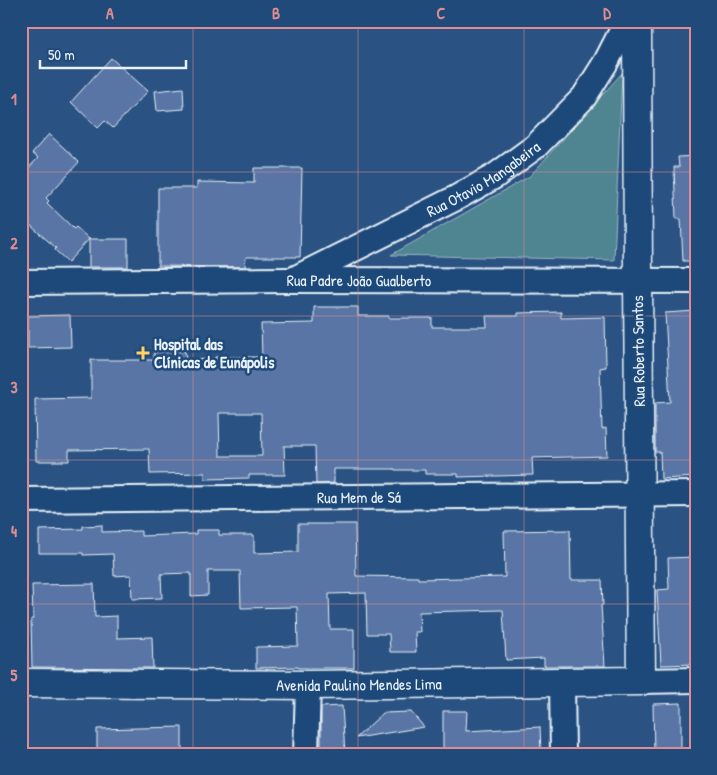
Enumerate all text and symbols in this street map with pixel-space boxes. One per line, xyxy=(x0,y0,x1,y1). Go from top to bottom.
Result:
text: A xyxy=(106,2,114,24)
text: B xyxy=(272,2,280,24)
text: C xyxy=(437,2,446,24)
text: D xyxy=(603,2,611,24)
scale bar xyxy=(40,38,186,70)
text: 50 m xyxy=(48,44,75,65)
text: 1 xyxy=(11,88,17,110)
street label: Rua Otavio Mangabeira xyxy=(423,136,545,222)
text: 2 xyxy=(10,232,18,254)
street label: Rua Padre João Gualberto xyxy=(287,269,432,291)
street label: Rua Roberto Santos xyxy=(626,295,650,407)
place label: Hospital das Clínicas de Eunápolis xyxy=(154,333,275,374)
marker: Hospital das Clínicas de Eunápolis xyxy=(136,346,150,360)
text: 3 xyxy=(10,376,18,398)
street label: Rua Mem de Sá xyxy=(317,486,401,508)
text: 4 xyxy=(11,520,17,542)
text: 5 xyxy=(11,664,18,686)
street label: Avenida Paulino Mendes Lima xyxy=(276,672,442,696)

